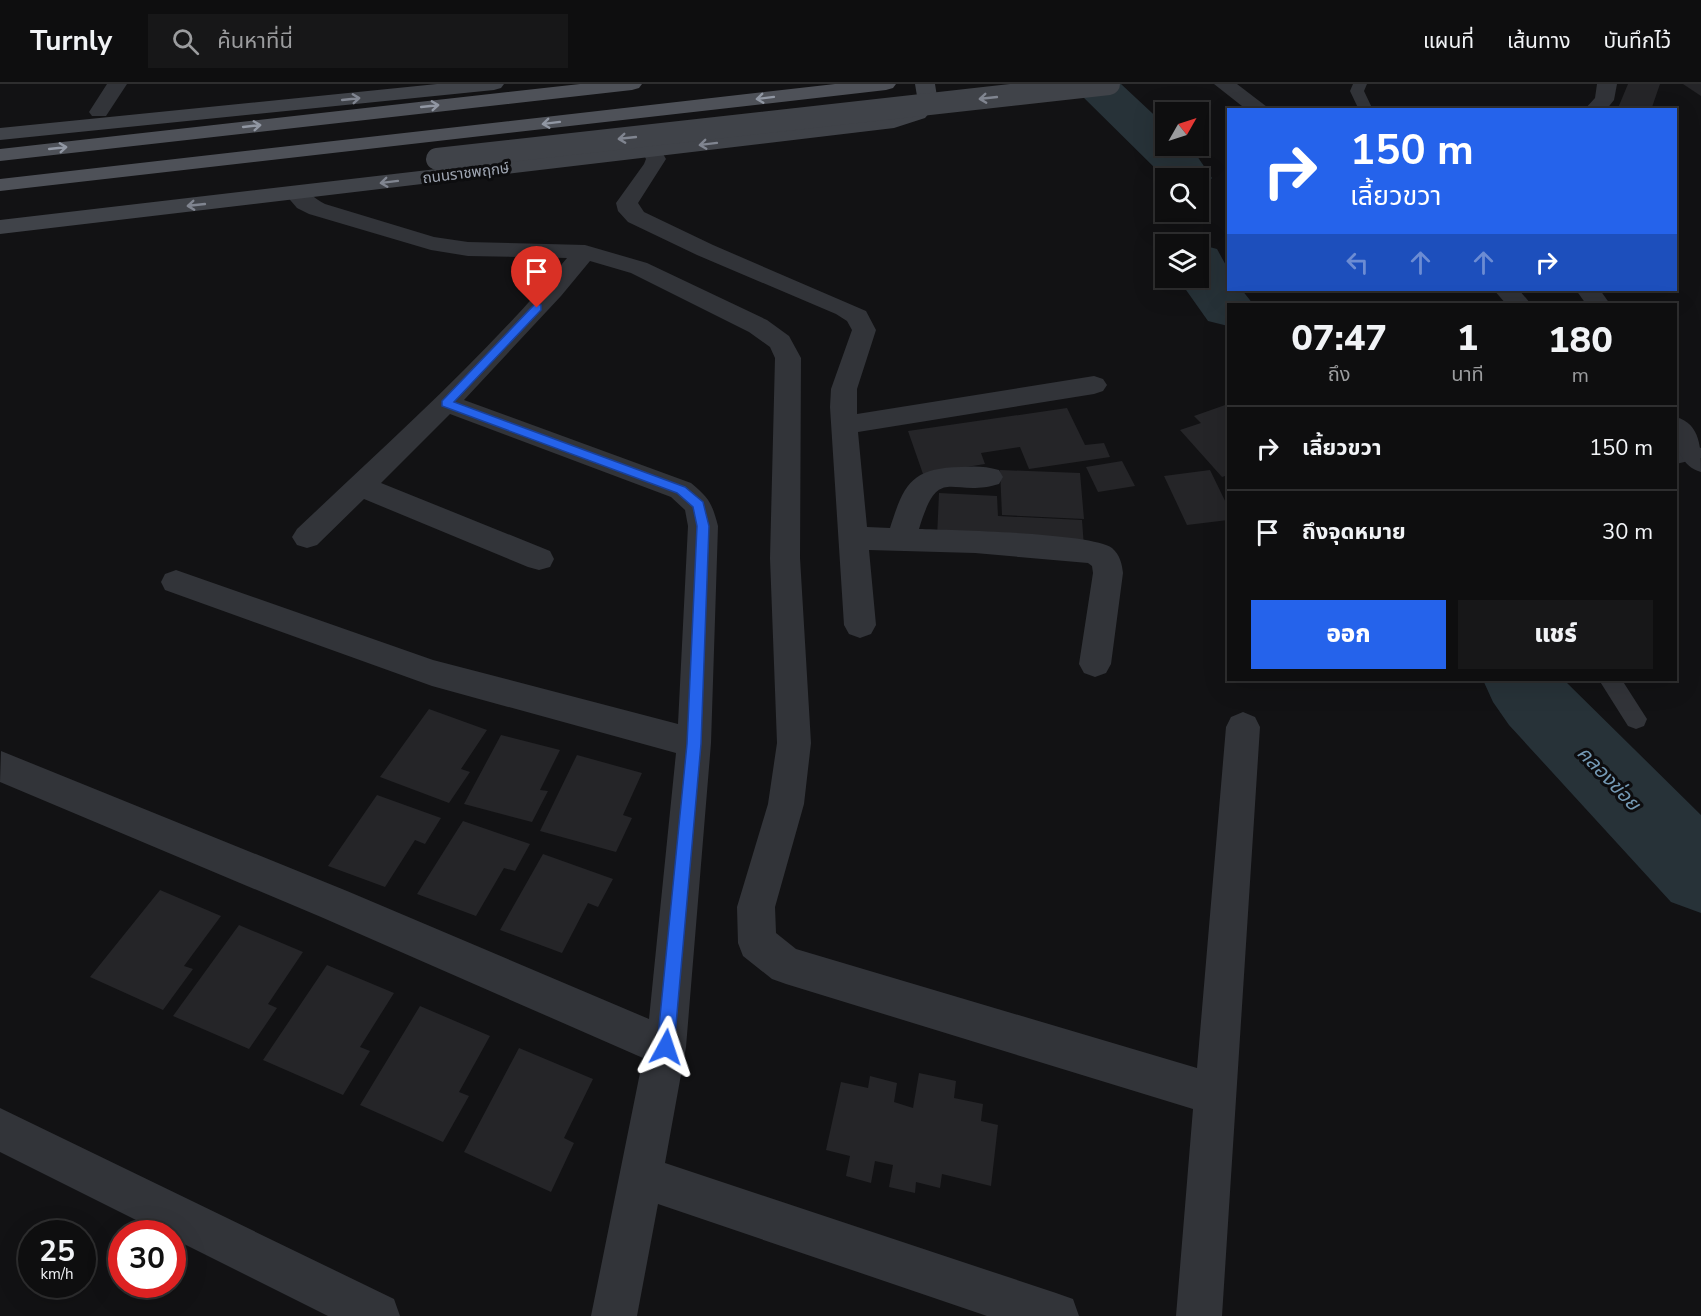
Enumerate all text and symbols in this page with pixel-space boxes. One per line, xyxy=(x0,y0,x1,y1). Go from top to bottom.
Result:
search box xyxy=(148,14,568,68)
text: Turnly xyxy=(30,22,112,60)
icon: search xyxy=(169,25,202,58)
text: ค้นหาที่นี่ xyxy=(217,26,293,56)
text: แผนที่ xyxy=(1423,27,1474,55)
text: เส้นทาง xyxy=(1507,27,1571,55)
text: บันทึกไว้ xyxy=(1604,27,1671,55)
one-way arrow xyxy=(340,93,360,104)
one-way arrow xyxy=(756,93,776,104)
one-way arrow xyxy=(979,93,998,104)
one-way arrow xyxy=(420,101,439,112)
north arrow xyxy=(1155,102,1209,156)
map controls xyxy=(1155,102,1209,288)
one-way arrow xyxy=(541,117,561,128)
one-way arrow xyxy=(241,121,261,132)
text: 150 m xyxy=(1350,122,1474,179)
icon: right xyxy=(1251,132,1329,210)
one-way arrow xyxy=(618,133,638,144)
one-way arrow xyxy=(699,139,719,150)
one-way arrow xyxy=(48,143,68,154)
street label: ถนนราชพฤกษ์ xyxy=(422,158,511,188)
button: search xyxy=(1155,168,1209,222)
one-way arrow xyxy=(380,177,400,188)
text: เลี้ยวขวา xyxy=(1350,178,1441,215)
one-way arrow xyxy=(186,200,206,211)
button: layers xyxy=(1155,234,1209,288)
pin xyxy=(511,246,562,308)
icon: left xyxy=(1341,246,1374,279)
icon: ahead xyxy=(1404,246,1437,279)
icon: ahead xyxy=(1467,246,1500,279)
icon: right xyxy=(1530,246,1563,279)
icon: arrive xyxy=(520,255,553,288)
text: 07:47 xyxy=(1291,314,1387,363)
text: 1 xyxy=(1457,314,1478,363)
text: 180 xyxy=(1548,316,1613,365)
text: ถึง xyxy=(1328,361,1350,388)
text: นาที xyxy=(1451,361,1484,388)
text: m xyxy=(1572,362,1589,389)
icon: right xyxy=(1251,432,1284,465)
text: เลี้ยวขวา xyxy=(1302,433,1382,463)
text: 150 m xyxy=(1589,433,1653,463)
icon: arrive xyxy=(1251,516,1284,549)
text: ถึงจุดหมาย xyxy=(1302,517,1406,547)
text: 30 m xyxy=(1602,517,1653,547)
button: ออก xyxy=(1251,600,1446,669)
button: แชร์ xyxy=(1458,600,1653,669)
water label: คลองข่อย xyxy=(1571,740,1648,818)
position arrow xyxy=(634,1015,698,1079)
speed limit sign: 30 xyxy=(108,1220,186,1298)
text: 25 xyxy=(39,1231,75,1272)
text: km/h xyxy=(40,1264,74,1284)

